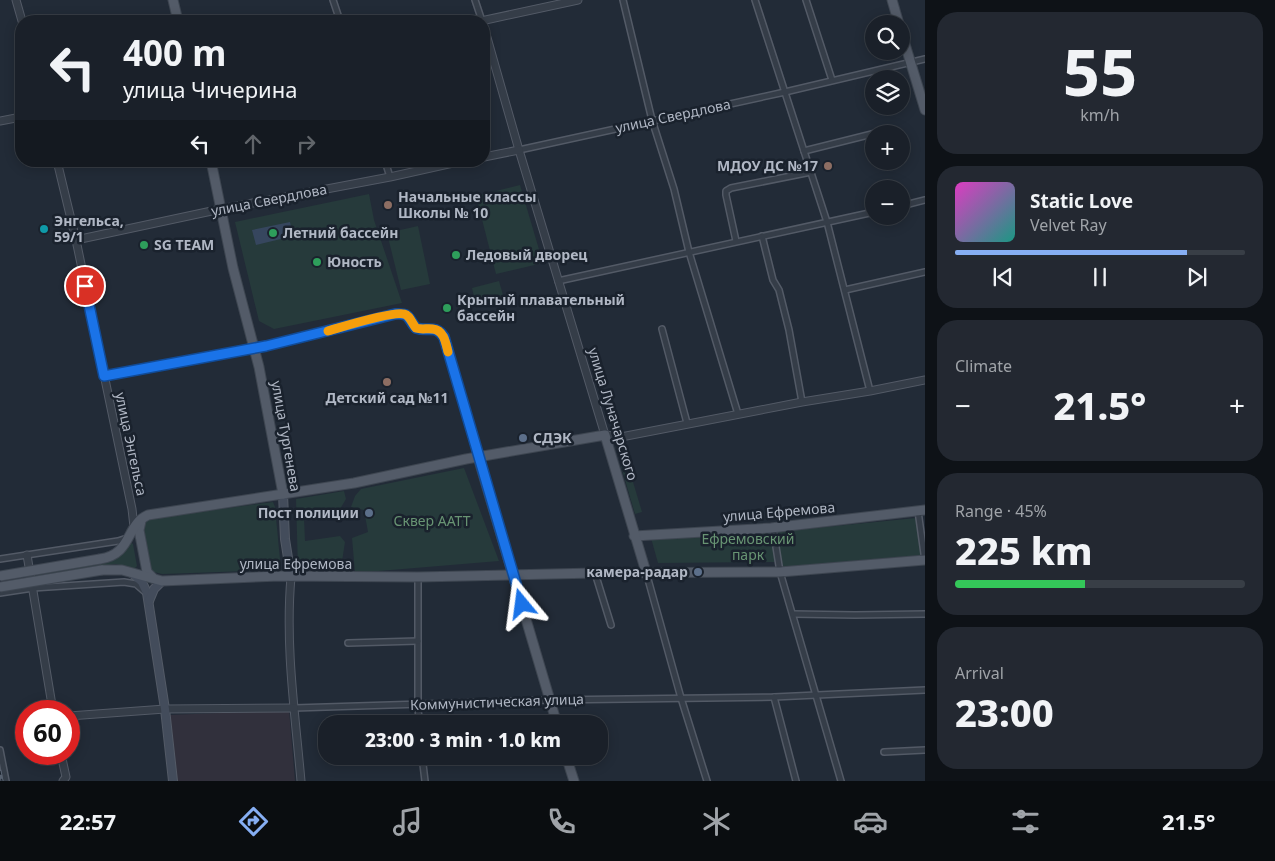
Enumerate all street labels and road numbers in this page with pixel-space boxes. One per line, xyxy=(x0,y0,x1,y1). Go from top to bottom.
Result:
street label: улица Свердлова xyxy=(614,94,732,137)
street label: улица Свердлова xyxy=(209,179,328,220)
street label: улица Луначарского xyxy=(584,345,643,483)
street label: улица Тургенева xyxy=(267,379,306,493)
street label: улица Энгельса xyxy=(111,390,152,497)
street label: улица Ефремова xyxy=(722,497,836,526)
street label: улица Ефремова xyxy=(240,554,352,573)
street label: Коммунистическая улица xyxy=(410,689,584,714)

